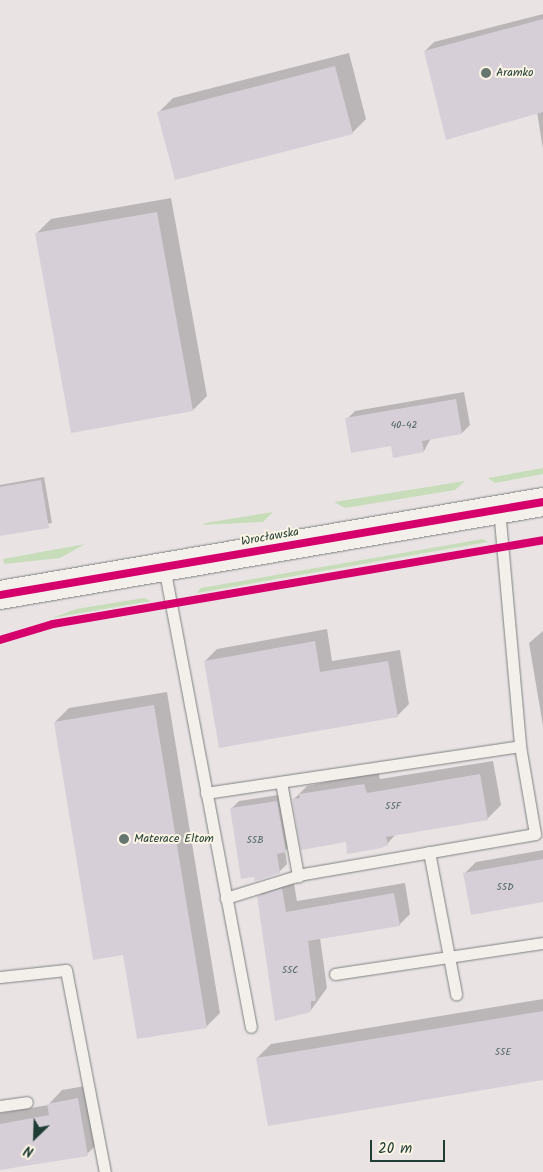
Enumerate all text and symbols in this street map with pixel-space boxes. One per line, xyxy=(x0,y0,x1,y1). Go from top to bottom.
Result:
place label: Aramko xyxy=(496,66,534,80)
marker: Aramko xyxy=(480,67,492,79)
house number: 40-42 xyxy=(391,420,417,432)
street label: Wrocławska xyxy=(240,525,300,549)
house number: 55F xyxy=(385,801,401,813)
place label: Materace Eltom xyxy=(134,832,214,846)
marker: Materace Eltom xyxy=(118,833,130,845)
house number: 55B xyxy=(246,835,264,847)
house number: 55D xyxy=(496,882,514,894)
house number: 55C xyxy=(282,965,298,977)
house number: 55E xyxy=(495,1047,511,1059)
north arrow xyxy=(10,1112,60,1162)
scale bar xyxy=(373,1130,448,1162)
text: 20 m xyxy=(378,1137,412,1161)
text: N xyxy=(20,1139,37,1163)

